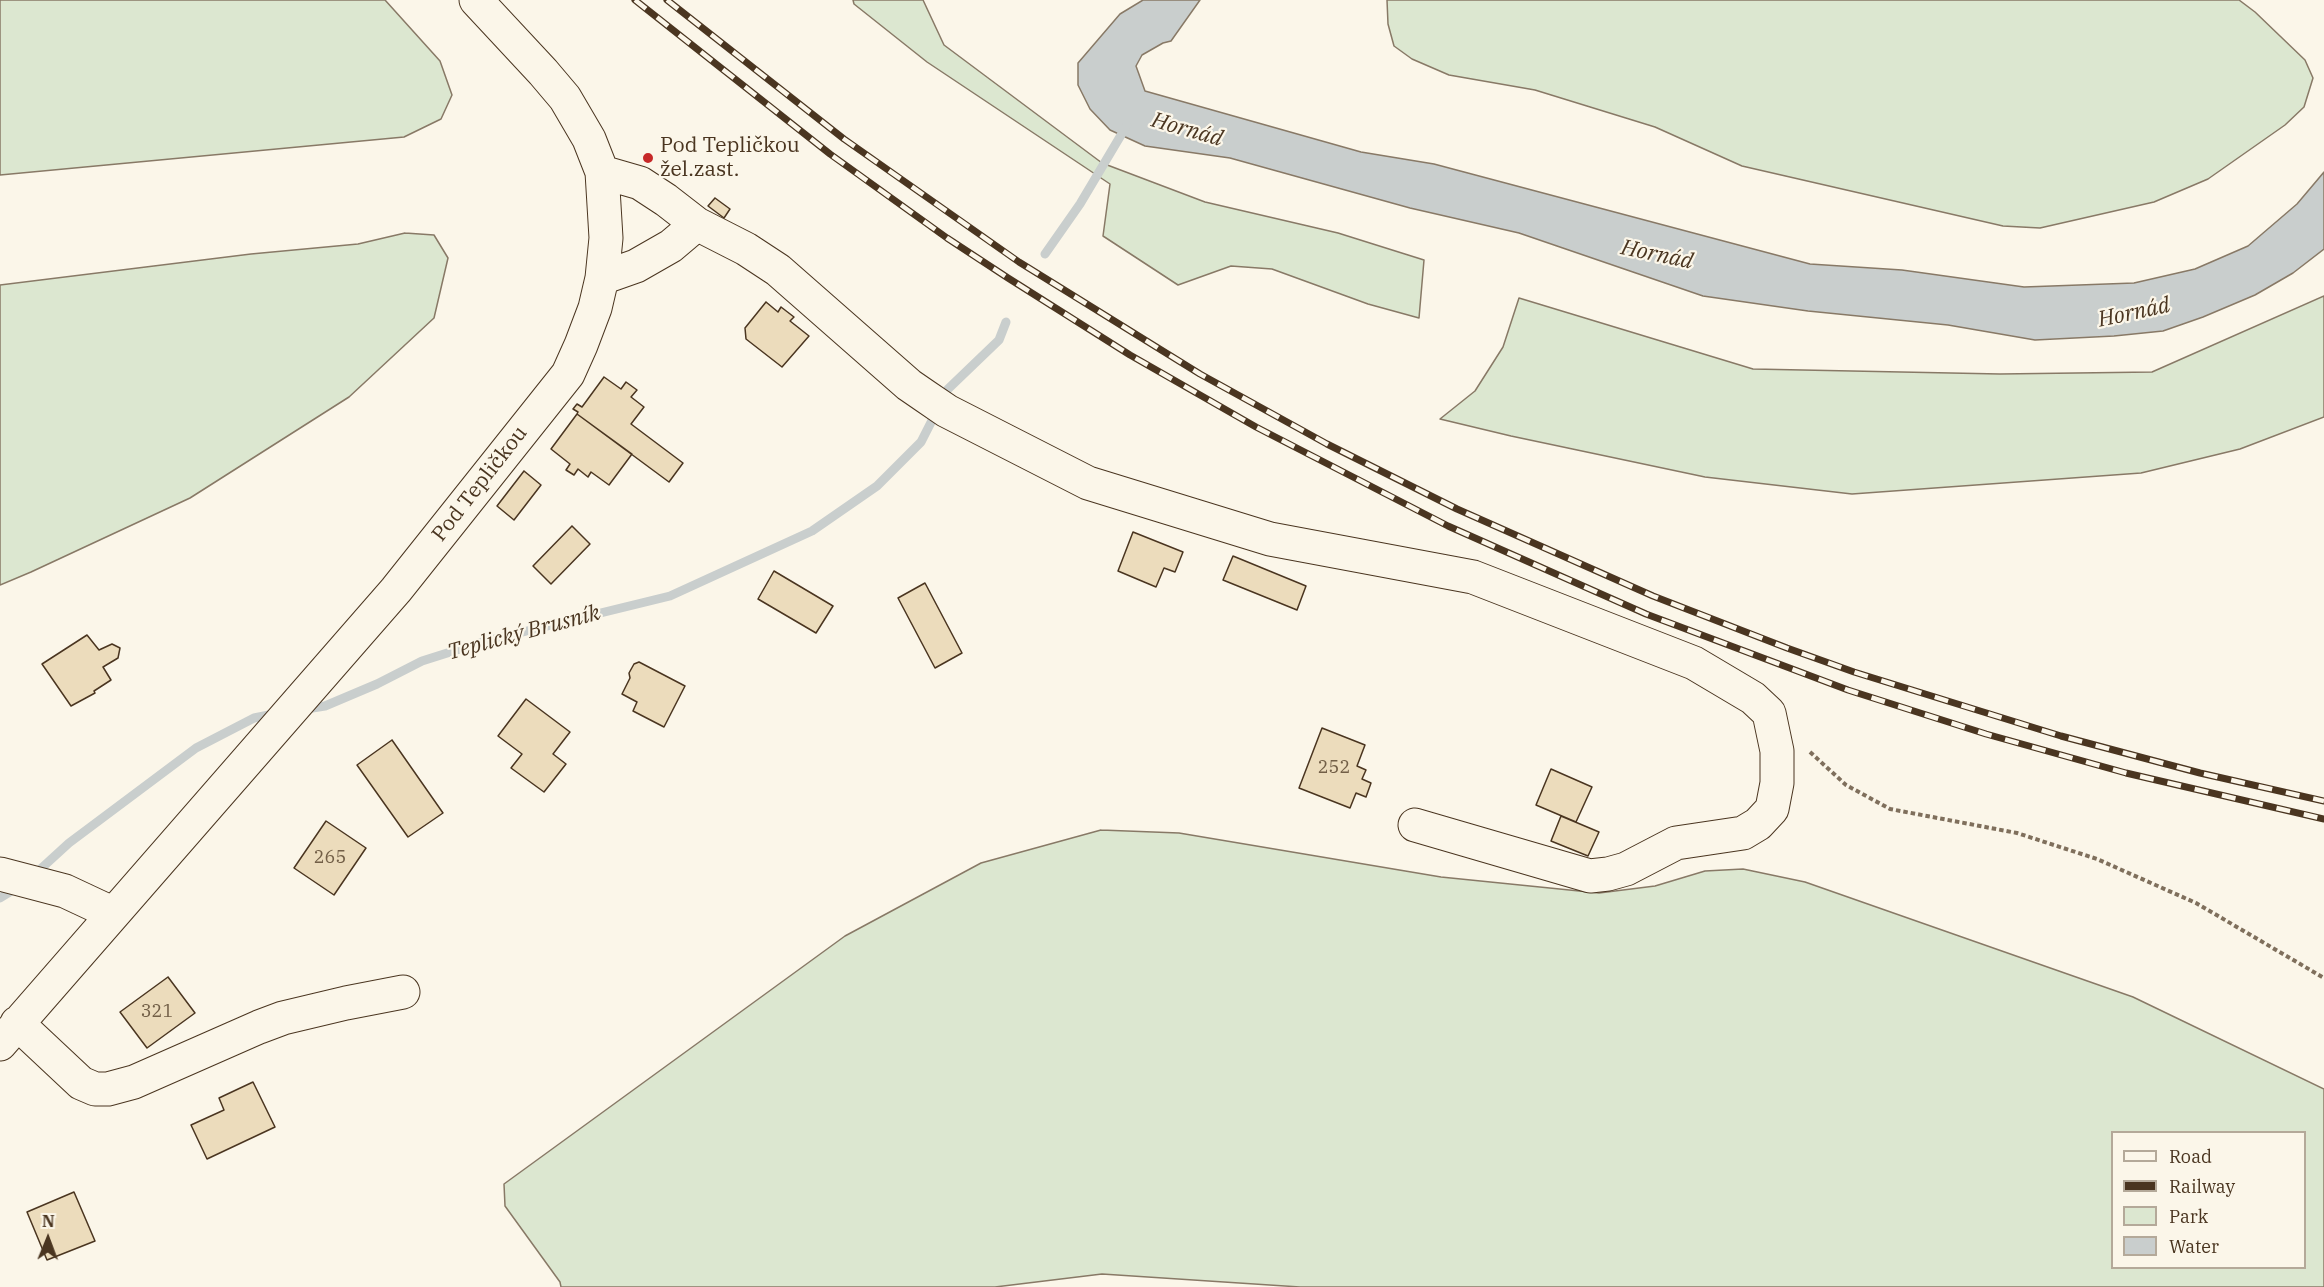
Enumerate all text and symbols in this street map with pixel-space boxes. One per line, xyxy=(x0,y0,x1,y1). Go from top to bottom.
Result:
water label: Hornád xyxy=(1148,107,1226,153)
place label: Pod Tepličkou žel.zast. xyxy=(660,133,800,183)
marker: Pod Tepličkou žel.zast. xyxy=(641,151,655,165)
water label: Hornád xyxy=(1619,235,1695,275)
water label: Hornád xyxy=(2096,293,2172,333)
street label: Pod Tepličkou xyxy=(427,421,533,547)
water label: Teplický Brusník xyxy=(445,600,603,666)
house number: 252 xyxy=(1318,757,1350,779)
house number: 265 xyxy=(314,847,346,869)
house number: 321 xyxy=(141,1001,173,1023)
legend xyxy=(2111,1131,2306,1269)
text: Road xyxy=(2169,1145,2212,1168)
text: Railway xyxy=(2169,1175,2235,1198)
text: Park xyxy=(2169,1205,2208,1228)
north arrow xyxy=(18,1209,78,1269)
text: N xyxy=(42,1211,55,1231)
text: Water xyxy=(2169,1235,2219,1258)

